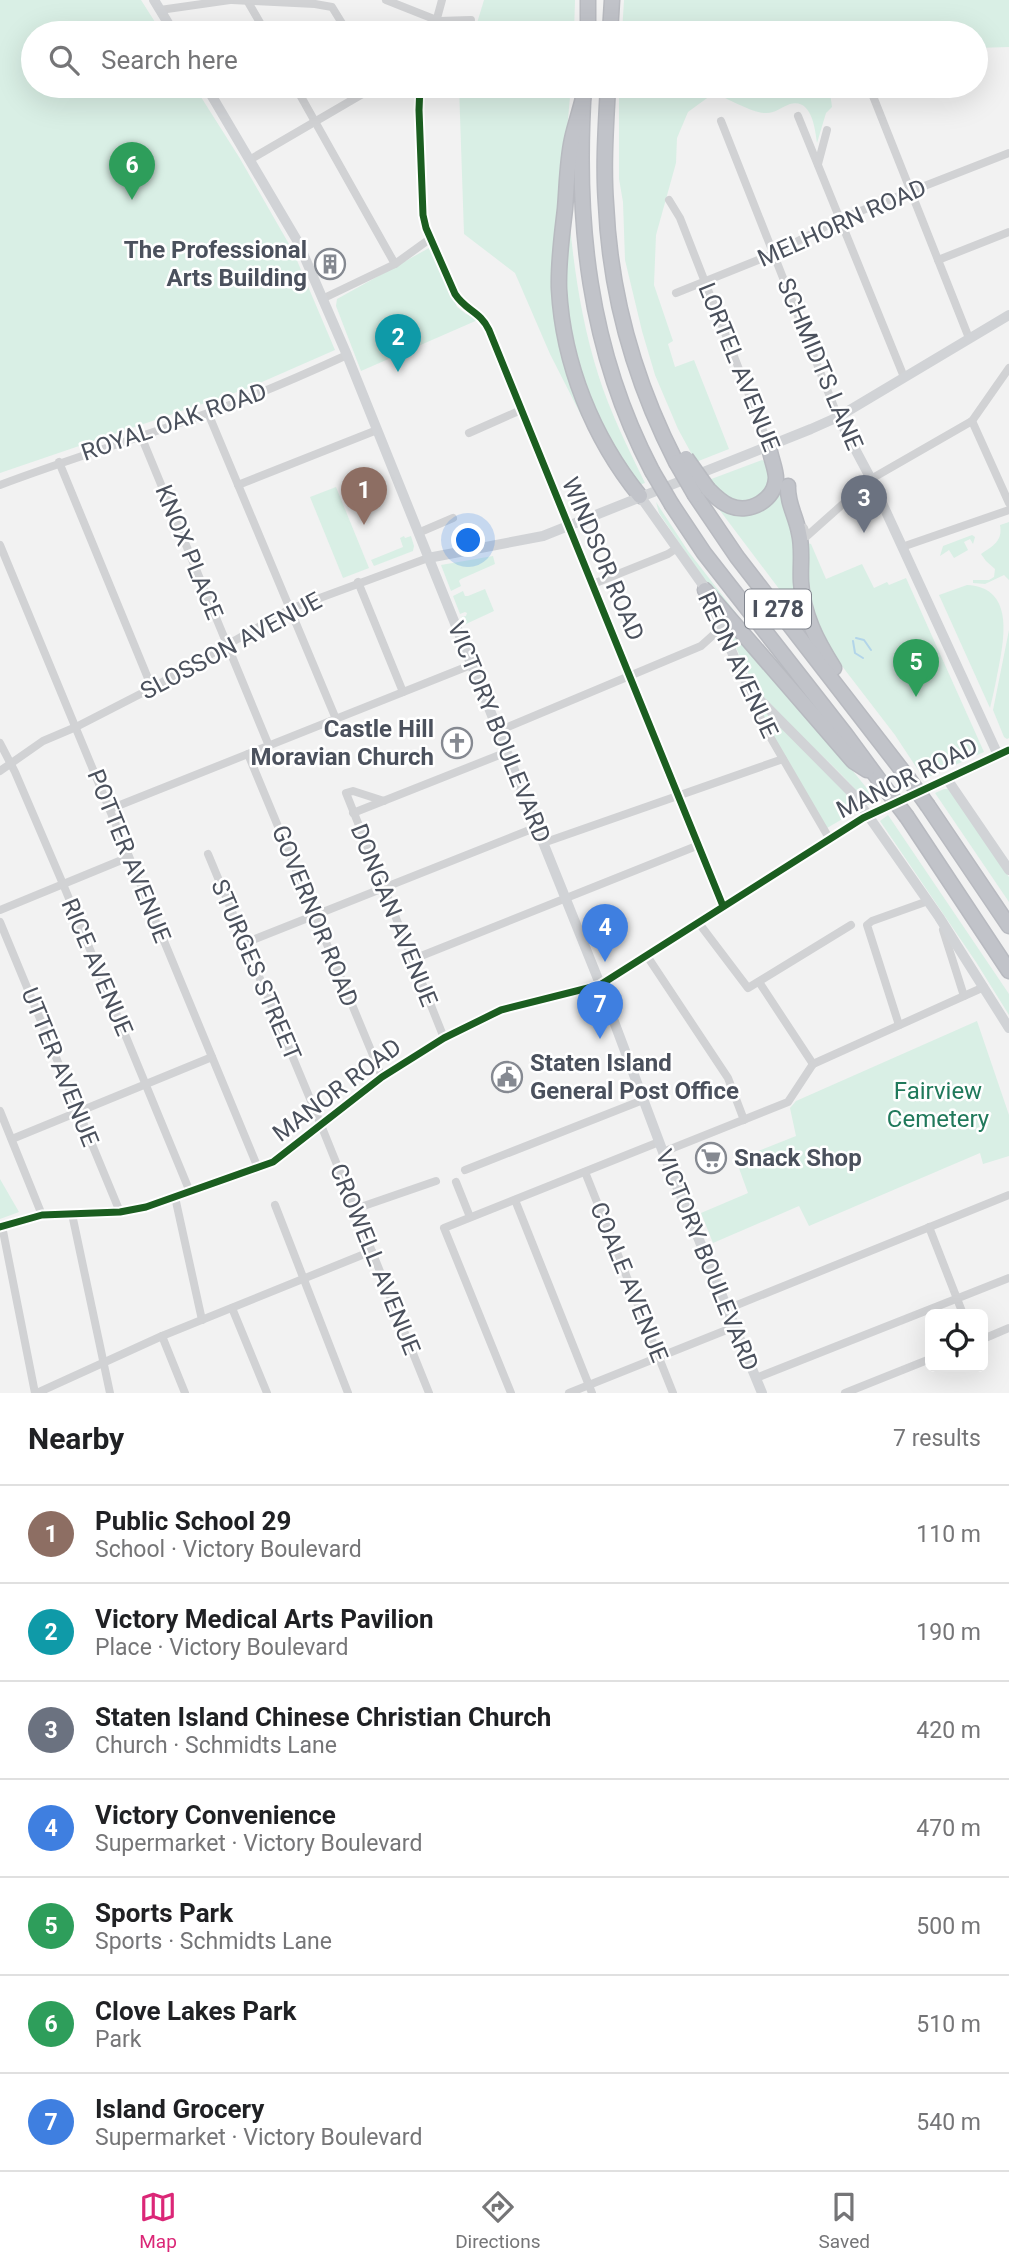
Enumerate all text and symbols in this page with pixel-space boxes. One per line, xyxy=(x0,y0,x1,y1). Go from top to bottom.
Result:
search box xyxy=(21,21,988,98)
icon: search xyxy=(45,41,83,79)
text: Search here xyxy=(101,45,238,75)
pin: 6 xyxy=(109,142,155,200)
street label: MELHORN ROAD xyxy=(753,173,931,273)
place label: The Professional Arts Building xyxy=(124,236,307,292)
building icon: The Professional Arts Building xyxy=(313,247,347,281)
street label: SCHMIDTS LANE xyxy=(771,274,869,454)
street label: LORTEL AVENUE xyxy=(692,279,786,455)
pin: 2 xyxy=(375,314,421,372)
street label: ROYAL OAK ROAD xyxy=(78,377,270,467)
pin: 1 xyxy=(341,467,387,525)
street label: WINDSOR ROAD xyxy=(556,473,650,645)
pin: 3 xyxy=(841,475,887,533)
street label: KNOX PLACE xyxy=(149,481,229,623)
your location xyxy=(451,523,485,557)
street label: SLOSSON AVENUE xyxy=(136,586,326,706)
street label: REON AVENUE xyxy=(692,588,784,742)
road number: I 278 xyxy=(745,590,811,628)
street label: VICTORY BOULEVARD xyxy=(442,617,556,847)
pin: 5 xyxy=(893,639,939,697)
place label: Castle Hill Moravian Church xyxy=(251,715,434,771)
church icon: Castle Hill Moravian Church xyxy=(440,726,474,760)
street label: MANOR ROAD xyxy=(832,732,982,824)
street label: POTTER AVENUE xyxy=(81,765,177,947)
street label: DONGAN AVENUE xyxy=(345,820,443,1010)
street label: GOVERNOR ROAD xyxy=(266,821,364,1011)
street label: STURGES STREET xyxy=(205,875,307,1065)
street label: RICE AVENUE xyxy=(56,894,138,1040)
pin: 4 xyxy=(582,904,628,962)
pin: 7 xyxy=(577,981,623,1039)
street label: UTTER AVENUE xyxy=(15,984,105,1150)
street label: MANOR ROAD xyxy=(267,1033,407,1147)
place label: Staten Island General Post Office xyxy=(530,1049,739,1105)
public building icon: Staten Island General Post Office xyxy=(490,1060,524,1094)
park label: Fairview Cemetery xyxy=(887,1077,990,1133)
supermarket icon: Snack Shop xyxy=(694,1141,728,1175)
place label: Snack Shop xyxy=(734,1144,862,1172)
street label: VICTORY BOULEVARD xyxy=(650,1145,764,1375)
street label: CROWELL AVENUE xyxy=(324,1159,426,1359)
street label: COALE AVENUE xyxy=(584,1198,674,1366)
map controls xyxy=(925,1309,988,1372)
button: locate xyxy=(925,1309,988,1372)
text: Nearby xyxy=(28,1421,124,1456)
text: 7 results xyxy=(893,1425,981,1452)
text: Public School 29 xyxy=(95,1506,291,1536)
text: 1 xyxy=(44,1521,58,1548)
text: 110 m xyxy=(916,1521,981,1548)
text: School · Victory Boulevard xyxy=(95,1536,362,1563)
text: Victory Medical Arts Pavilion xyxy=(95,1604,434,1634)
text: 2 xyxy=(44,1619,58,1646)
text: 190 m xyxy=(916,1619,981,1646)
text: Place · Victory Boulevard xyxy=(95,1634,348,1661)
text: Staten Island Chinese Christian Church xyxy=(95,1702,551,1732)
text: 3 xyxy=(44,1717,58,1744)
text: 420 m xyxy=(916,1717,981,1744)
text: Church · Schmidts Lane xyxy=(95,1732,337,1759)
text: Victory Convenience xyxy=(95,1800,336,1830)
text: 4 xyxy=(44,1815,58,1842)
text: 470 m xyxy=(916,1815,981,1842)
text: Supermarket · Victory Boulevard xyxy=(95,1830,422,1857)
text: Sports Park xyxy=(95,1898,233,1928)
text: 5 xyxy=(44,1913,58,1940)
text: 500 m xyxy=(916,1913,981,1940)
text: Sports · Schmidts Lane xyxy=(95,1928,332,1955)
text: Clove Lakes Park xyxy=(95,1996,296,2026)
text: 6 xyxy=(44,2011,58,2038)
text: 510 m xyxy=(916,2011,981,2038)
text: Park xyxy=(95,2026,141,2053)
text: Island Grocery xyxy=(95,2094,264,2124)
text: 7 xyxy=(44,2109,58,2136)
text: 540 m xyxy=(916,2109,981,2136)
text: Supermarket · Victory Boulevard xyxy=(95,2124,422,2151)
tab: Map xyxy=(139,2188,177,2253)
tab: Directions xyxy=(455,2188,540,2253)
tab: Saved xyxy=(819,2188,870,2253)

